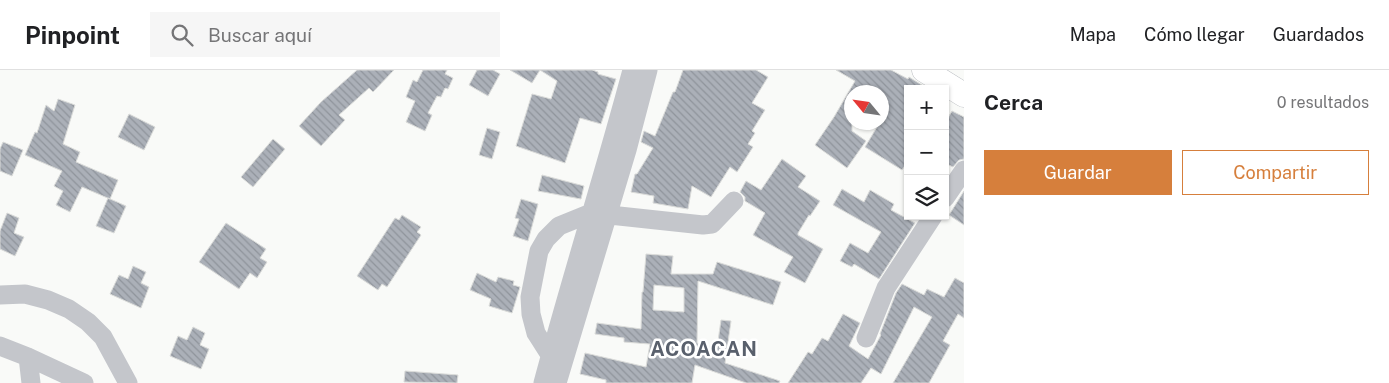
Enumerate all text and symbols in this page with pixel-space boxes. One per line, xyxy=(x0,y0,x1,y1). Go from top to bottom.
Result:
search box xyxy=(150,12,500,57)
text: Pinpoint xyxy=(25,21,120,49)
icon: search xyxy=(168,21,196,49)
text: Buscar aquí xyxy=(208,24,312,46)
text: Mapa xyxy=(1070,24,1116,45)
text: Cómo llegar xyxy=(1144,24,1245,45)
text: Guardados xyxy=(1273,24,1364,45)
north arrow xyxy=(844,85,889,130)
map controls xyxy=(904,85,949,220)
button: + xyxy=(904,85,949,130)
text: Cerca xyxy=(984,90,1043,115)
text: 0 resultados xyxy=(1277,93,1369,112)
button: − xyxy=(904,130,949,175)
button: Guardar xyxy=(984,150,1172,195)
button: Compartir xyxy=(1182,150,1369,195)
button: layers xyxy=(904,175,949,220)
district label: ACOACAN xyxy=(650,337,758,361)

